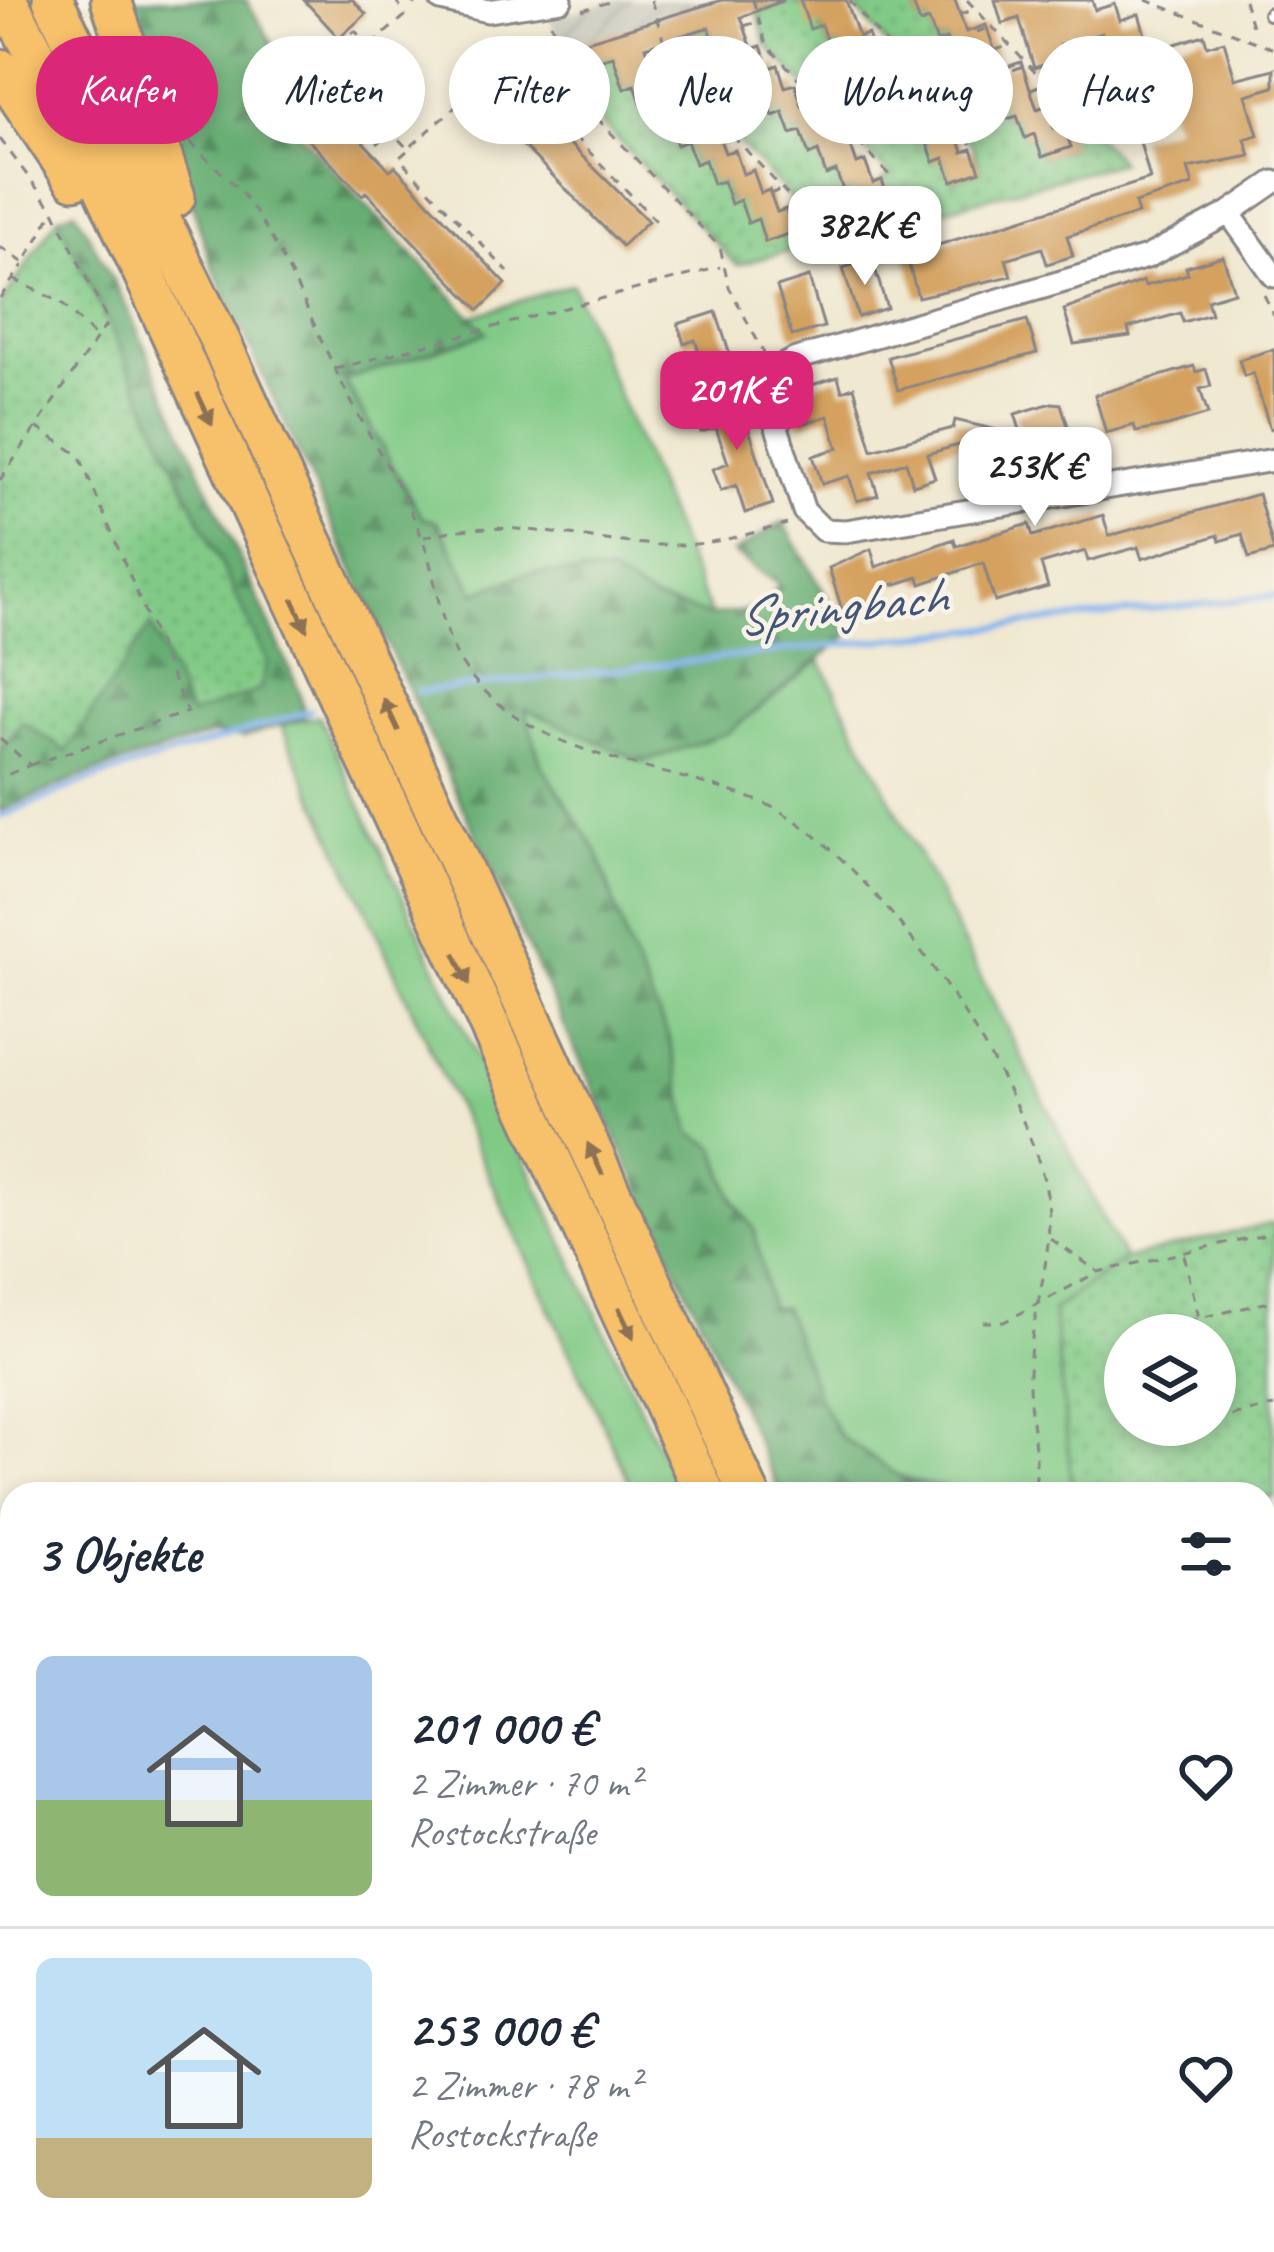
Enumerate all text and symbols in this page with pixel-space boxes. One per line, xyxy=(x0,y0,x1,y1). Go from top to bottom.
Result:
chip: Kaufen xyxy=(36,36,218,144)
chip: Mieten xyxy=(242,36,425,144)
chip: Filter xyxy=(449,36,610,144)
chip: Neu xyxy=(634,36,772,144)
chip: Wohnung xyxy=(796,36,1013,144)
chip: Haus xyxy=(1037,36,1193,144)
pin: 382K € xyxy=(767,186,963,288)
text: 382K € xyxy=(815,200,915,249)
pin: 201K € xyxy=(639,351,835,453)
text: 201K € xyxy=(687,365,787,414)
one-way arrow xyxy=(195,392,215,427)
pin: 253K € xyxy=(937,427,1133,529)
text: 253K € xyxy=(986,441,1084,490)
water label: Springbach xyxy=(733,561,953,651)
one-way arrow xyxy=(290,598,310,633)
one-way arrow xyxy=(381,697,401,732)
one-way arrow xyxy=(452,952,472,987)
one-way arrow xyxy=(585,1141,605,1176)
one-way arrow xyxy=(616,1306,636,1341)
map controls xyxy=(1104,1314,1236,1446)
button: layers xyxy=(1104,1314,1236,1446)
icon: filters xyxy=(1173,1521,1239,1587)
text: 3 Objekte xyxy=(36,1522,201,1586)
text: 201 000 € xyxy=(408,1695,593,1759)
icon: home xyxy=(132,1704,276,1848)
icon: heart xyxy=(1173,1743,1239,1809)
text: 2 Zimmer · 70 m² xyxy=(408,1759,640,1808)
text: Rostockstraße xyxy=(408,1808,596,1857)
text: 253 000 € xyxy=(408,1997,593,2061)
icon: home xyxy=(132,2006,276,2150)
icon: heart xyxy=(1173,2045,1239,2111)
text: 2 Zimmer · 78 m² xyxy=(408,2061,640,2110)
text: Rostockstraße xyxy=(408,2110,596,2159)

